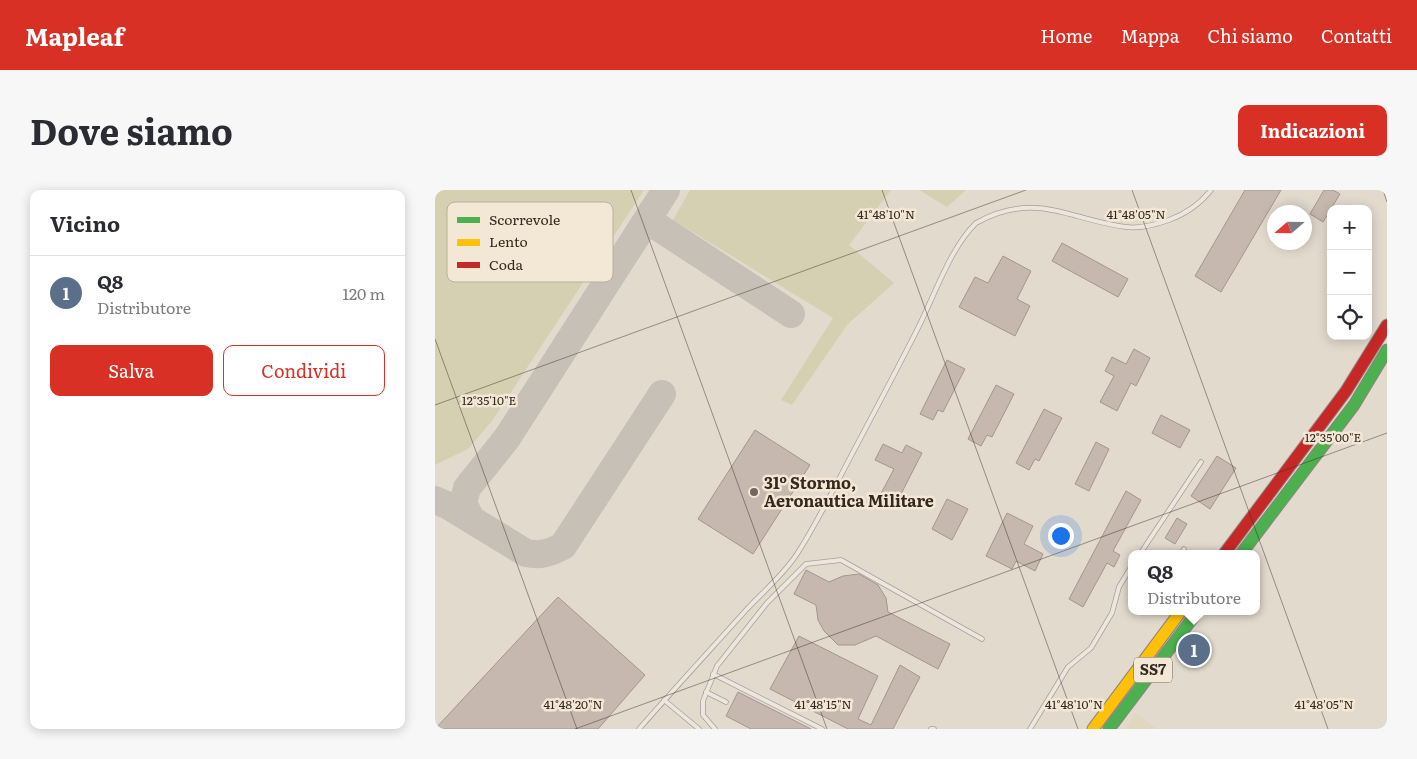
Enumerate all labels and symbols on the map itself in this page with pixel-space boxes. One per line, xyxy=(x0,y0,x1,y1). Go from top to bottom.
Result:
legend xyxy=(447,202,613,282)
text: 41°48'10"N xyxy=(857,205,915,223)
text: 41°48'05"N xyxy=(1106,205,1166,223)
north arrow xyxy=(1267,205,1312,250)
text: Scorrevole xyxy=(489,209,560,229)
text: Lento xyxy=(489,231,528,251)
text: Coda xyxy=(489,254,524,274)
text: 12°35'10"E xyxy=(462,391,517,409)
text: 12°35'00"E xyxy=(1305,428,1362,446)
place label: 31º Stormo, Aeronautica Militare xyxy=(764,470,934,512)
marker: 31º Stormo, Aeronautica Militare xyxy=(748,486,760,498)
your location xyxy=(1048,523,1074,549)
pin: 1 xyxy=(1178,631,1210,669)
road number: SS7 xyxy=(1134,658,1172,682)
text: 41°48'20"N xyxy=(543,695,603,713)
text: 41°48'15"N xyxy=(794,695,852,713)
text: 41°48'10"N xyxy=(1045,695,1103,713)
text: 41°48'05"N xyxy=(1294,695,1354,713)

